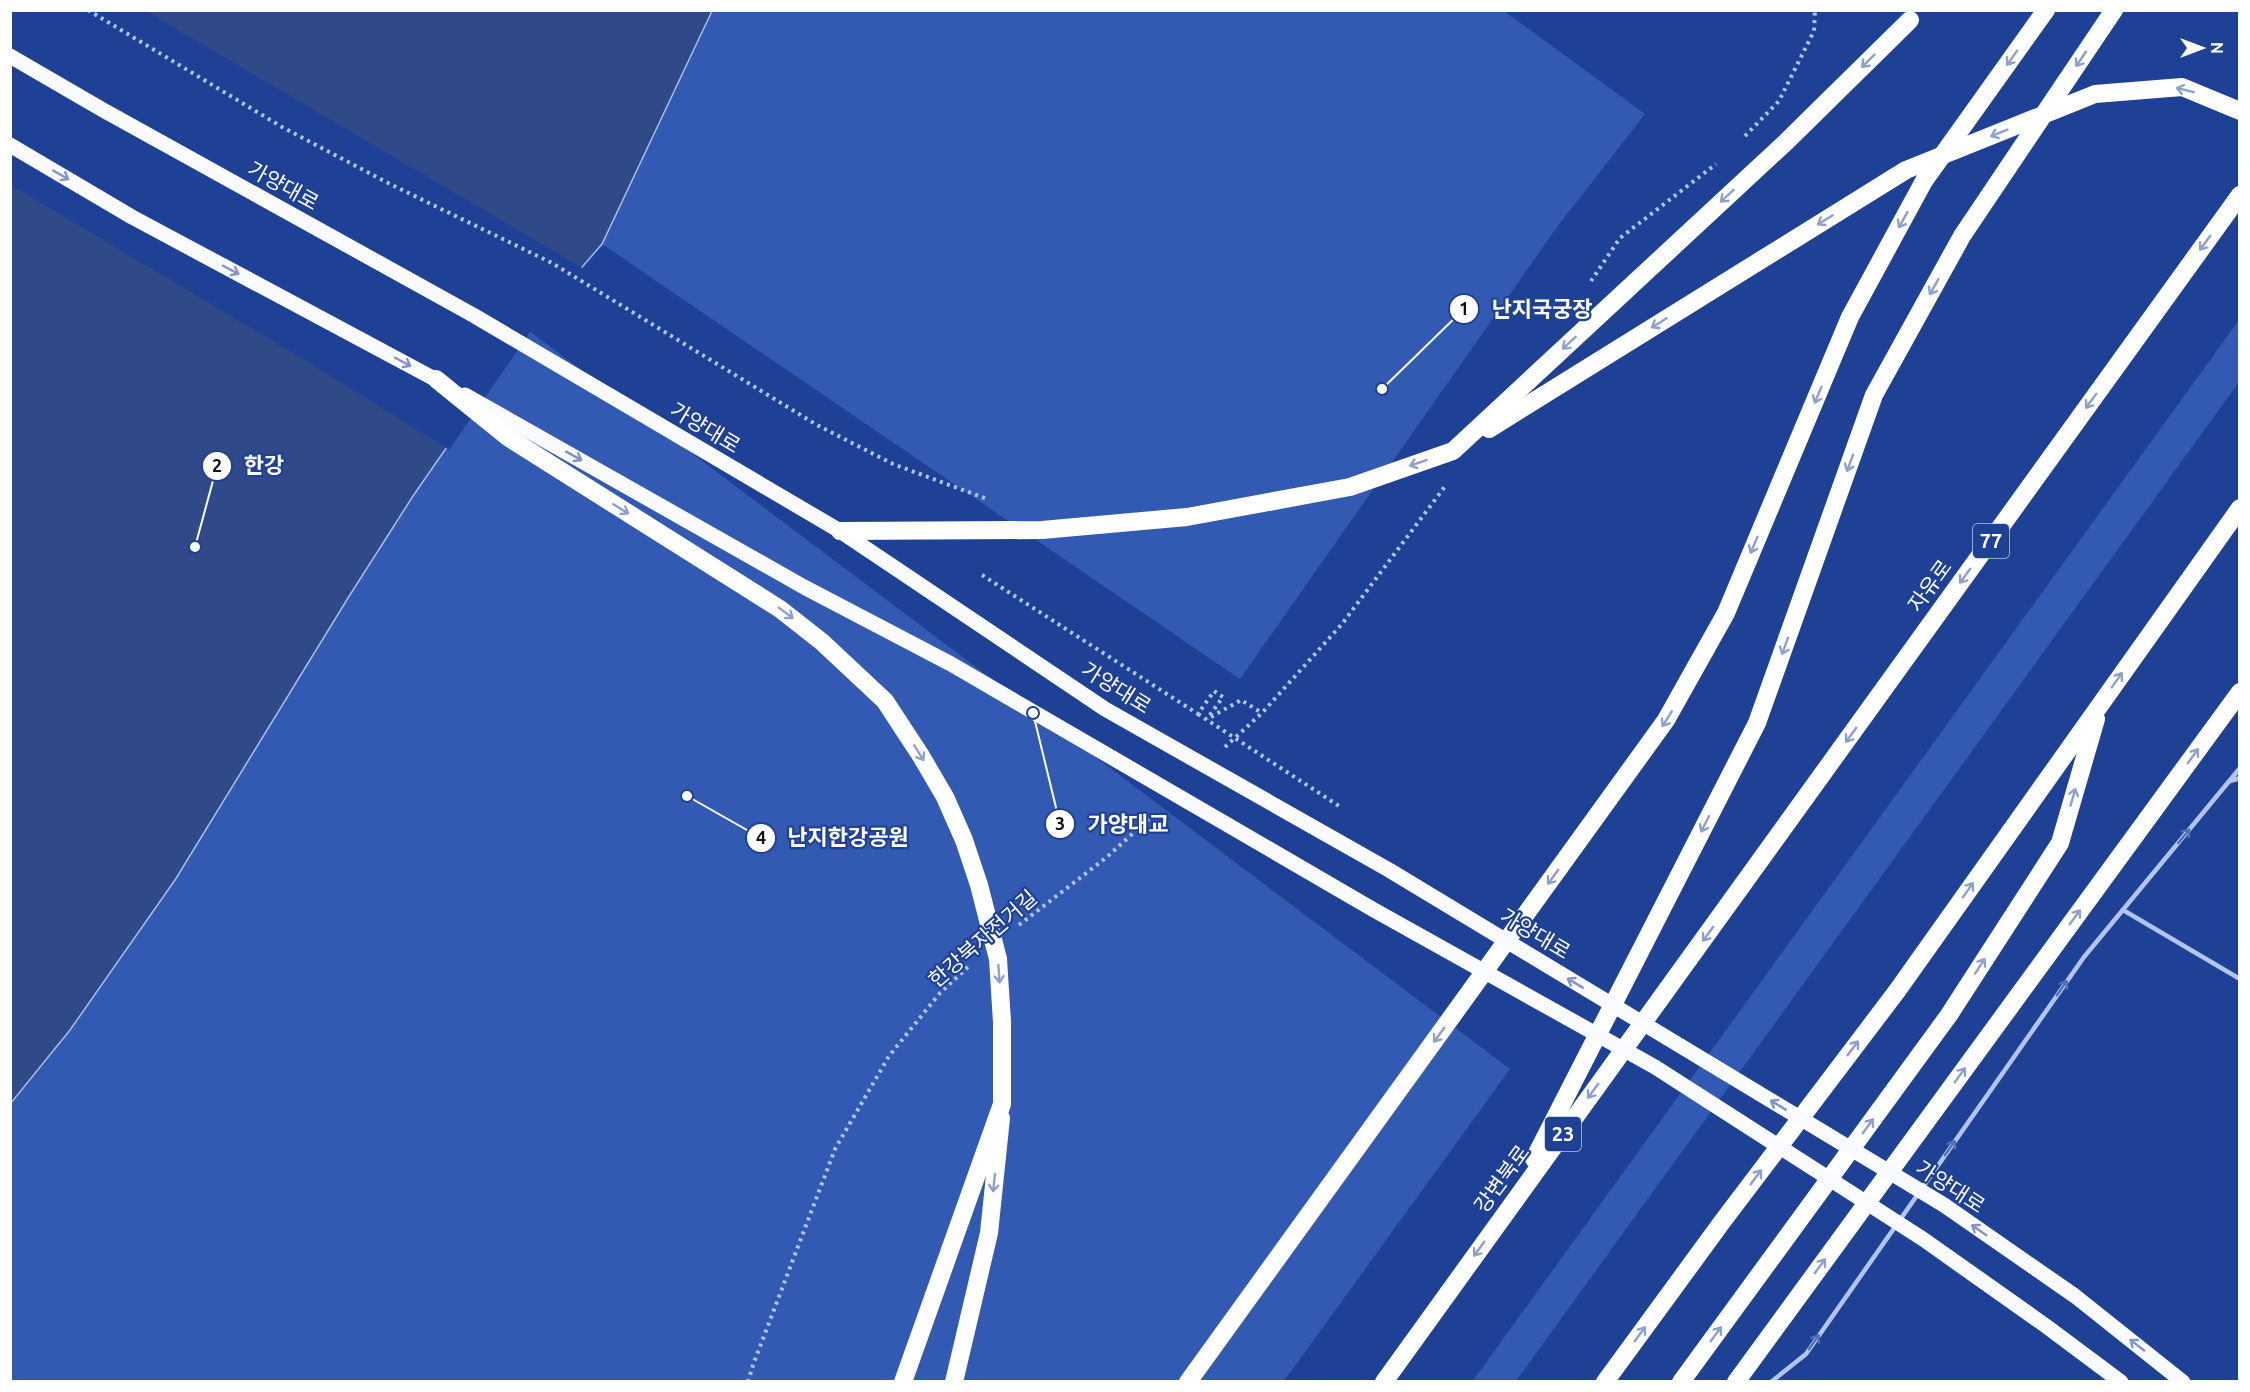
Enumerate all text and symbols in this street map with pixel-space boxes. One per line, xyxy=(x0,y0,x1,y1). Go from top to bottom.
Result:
north arrow xyxy=(2172,18,2232,78)
text: N xyxy=(2208,42,2226,54)
one-way arrow xyxy=(2006,50,2018,66)
one-way arrow xyxy=(2075,50,2087,67)
one-way arrow xyxy=(1861,54,1875,69)
one-way arrow xyxy=(2176,84,2195,95)
one-way arrow xyxy=(1990,128,2008,139)
street label: 가양대로 xyxy=(244,156,323,214)
one-way arrow xyxy=(52,169,69,181)
one-way arrow xyxy=(1720,189,1735,203)
one-way arrow xyxy=(1897,211,1909,228)
one-way arrow xyxy=(1817,214,1834,226)
one-way arrow xyxy=(2199,234,2211,250)
one-way arrow xyxy=(222,264,239,276)
one-way arrow xyxy=(1928,278,1940,295)
callout: 난지국궁장 xyxy=(1449,289,1604,329)
text: 난지국궁장 xyxy=(1491,296,1593,321)
text: 1 xyxy=(1459,298,1469,318)
one-way arrow xyxy=(1651,317,1668,329)
one-way arrow xyxy=(1561,336,1576,350)
one-way arrow xyxy=(394,357,412,368)
one-way arrow xyxy=(1811,385,1823,403)
one-way arrow xyxy=(2085,393,2097,409)
street label: 가양대로 xyxy=(666,397,745,457)
callout: 한강 xyxy=(202,446,297,486)
one-way arrow xyxy=(565,450,582,462)
text: 한강 xyxy=(244,452,284,477)
one-way arrow xyxy=(1844,453,1855,472)
text: 2 xyxy=(212,455,222,475)
one-way arrow xyxy=(1409,459,1428,470)
one-way arrow xyxy=(612,503,629,515)
road number: 77 xyxy=(1973,524,2009,558)
one-way arrow xyxy=(1748,535,1759,554)
street label: 자유로 xyxy=(1902,555,1956,616)
one-way arrow xyxy=(1959,568,1971,584)
one-way arrow xyxy=(777,607,793,620)
one-way arrow xyxy=(1778,636,1789,655)
street label: 가양대로 xyxy=(1077,656,1156,718)
one-way arrow xyxy=(2111,672,2123,688)
one-way arrow xyxy=(1660,710,1672,727)
one-way arrow xyxy=(1845,726,1857,742)
one-way arrow xyxy=(913,744,925,761)
one-way arrow xyxy=(2186,748,2199,764)
one-way arrow xyxy=(2068,788,2079,807)
callout: 가양대교 xyxy=(1045,804,1180,844)
text: 가양대교 xyxy=(1088,811,1168,836)
text: 3 xyxy=(1055,813,1065,833)
one-way arrow xyxy=(1699,815,1711,833)
callout: 난지한강공원 xyxy=(746,818,921,858)
text: 난지한강공원 xyxy=(787,824,909,849)
text: 4 xyxy=(756,827,766,847)
one-way arrow xyxy=(2177,828,2190,844)
one-way arrow xyxy=(1547,869,1559,885)
one-way arrow xyxy=(1962,883,1974,899)
street label: 한강북자전거길 xyxy=(923,885,1041,992)
street label: 가양대로 xyxy=(1496,903,1575,963)
one-way arrow xyxy=(2068,910,2081,926)
one-way arrow xyxy=(1701,925,1714,941)
one-way arrow xyxy=(1974,959,1986,975)
one-way arrow xyxy=(994,964,1005,984)
one-way arrow xyxy=(1567,976,1584,988)
one-way arrow xyxy=(2056,981,2068,997)
one-way arrow xyxy=(1432,1027,1445,1043)
one-way arrow xyxy=(1847,1040,1860,1056)
one-way arrow xyxy=(1954,1067,1966,1083)
one-way arrow xyxy=(1587,1083,1599,1099)
one-way arrow xyxy=(1770,1099,1787,1111)
road number: 23 xyxy=(1545,1117,1581,1151)
one-way arrow xyxy=(1862,1118,1874,1134)
street label: 강변북로 xyxy=(1469,1140,1534,1217)
one-way arrow xyxy=(1944,1140,1956,1157)
street label: 가양대로 xyxy=(1912,1155,1989,1217)
one-way arrow xyxy=(1749,1170,1762,1186)
one-way arrow xyxy=(988,1173,999,1193)
one-way arrow xyxy=(1972,1224,1988,1236)
one-way arrow xyxy=(1473,1241,1485,1257)
one-way arrow xyxy=(1814,1259,1826,1275)
one-way arrow xyxy=(1634,1327,1646,1343)
one-way arrow xyxy=(1710,1327,1722,1343)
one-way arrow xyxy=(1808,1335,1820,1351)
one-way arrow xyxy=(2129,1338,2145,1351)

